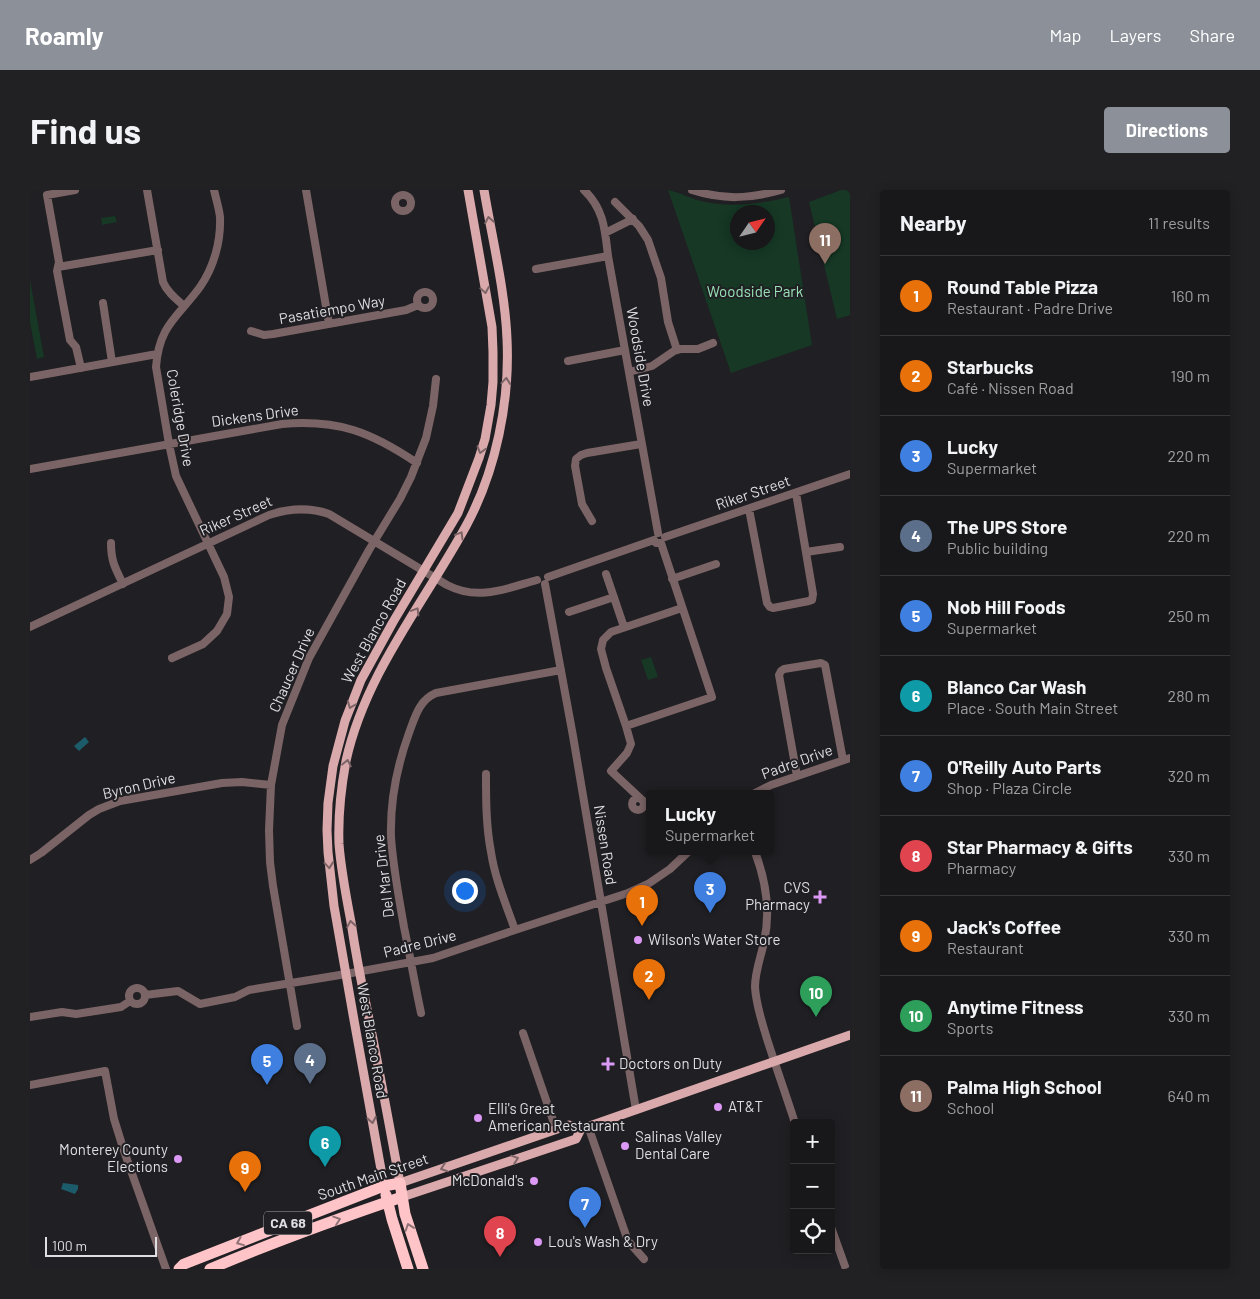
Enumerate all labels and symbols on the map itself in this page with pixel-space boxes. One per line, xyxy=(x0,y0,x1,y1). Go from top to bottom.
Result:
north arrow xyxy=(730,205,775,250)
one-way arrow xyxy=(485,216,495,224)
pin: 11 xyxy=(809,223,841,264)
park label: Woodside Park xyxy=(707,282,804,300)
one-way arrow xyxy=(480,285,490,294)
street label: Pasatiempo Way xyxy=(277,291,386,327)
street label: Woodside Drive xyxy=(623,306,659,408)
street label: Coleridge Drive xyxy=(164,368,198,468)
one-way arrow xyxy=(500,377,511,385)
street label: Dickens Drive xyxy=(210,400,300,430)
one-way arrow xyxy=(477,446,487,454)
street label: Riker Street xyxy=(713,471,792,513)
street label: Riker Street xyxy=(196,491,275,539)
one-way arrow xyxy=(454,532,464,541)
street label: West Blanco Road xyxy=(337,575,409,686)
one-way arrow xyxy=(409,607,419,616)
street label: Chaucer Drive xyxy=(264,625,318,715)
one-way arrow xyxy=(347,701,357,709)
street label: Padre Drive xyxy=(759,740,835,782)
one-way arrow xyxy=(341,758,351,767)
street label: Byron Drive xyxy=(101,768,177,802)
street label: Nissen Road xyxy=(591,804,621,886)
street label: Del Mar Drive xyxy=(369,833,397,919)
one-way arrow xyxy=(323,861,334,869)
pin: 3 xyxy=(694,872,726,913)
your location xyxy=(452,878,478,904)
place label: CVS Pharmacy xyxy=(745,878,810,913)
pin: 1 xyxy=(626,885,658,926)
marker: CVS Pharmacy xyxy=(814,891,826,903)
one-way arrow xyxy=(346,920,356,928)
street label: Padre Drive xyxy=(381,925,458,961)
place label: Wilson's Water Store xyxy=(648,930,781,948)
marker: Wilson's Water Store xyxy=(632,934,644,946)
pin: 2 xyxy=(633,959,665,1000)
pin: 10 xyxy=(800,976,832,1017)
street label: West Blanco Road xyxy=(354,982,392,1100)
pin: 4 xyxy=(294,1043,326,1084)
pin: 5 xyxy=(251,1044,283,1085)
place label: Doctors on Duty xyxy=(619,1054,722,1072)
marker: Doctors on Duty xyxy=(601,1057,615,1071)
place label: AT&T xyxy=(728,1097,763,1115)
place label: Elli's Great American Restaurant xyxy=(488,1099,625,1134)
marker: AT&T xyxy=(712,1101,724,1113)
marker: Elli's Great American Restaurant xyxy=(472,1112,484,1124)
one-way arrow xyxy=(366,1115,376,1124)
pin: 6 xyxy=(309,1126,341,1167)
place label: Salinas Valley Dental Care xyxy=(635,1127,722,1162)
place label: Monterey County Elections xyxy=(59,1140,168,1175)
marker: Salinas Valley Dental Care xyxy=(619,1140,631,1152)
street label: South Main Street xyxy=(315,1149,430,1203)
pin: 9 xyxy=(229,1151,261,1192)
marker: Monterey County Elections xyxy=(172,1153,184,1165)
one-way arrow xyxy=(510,1155,519,1165)
one-way arrow xyxy=(440,1162,449,1172)
place label: McDonald's xyxy=(452,1171,524,1189)
marker: McDonald's xyxy=(528,1175,540,1187)
pin: 7 xyxy=(569,1187,601,1228)
road number: CA 68 xyxy=(264,1211,312,1234)
one-way arrow xyxy=(332,1216,340,1226)
pin: 8 xyxy=(484,1216,516,1257)
one-way arrow xyxy=(405,1223,415,1231)
place label: Lou's Wash & Dry xyxy=(548,1232,658,1250)
scale bar xyxy=(45,1234,158,1257)
one-way arrow xyxy=(236,1236,244,1246)
marker: Lou's Wash & Dry xyxy=(532,1236,544,1248)

